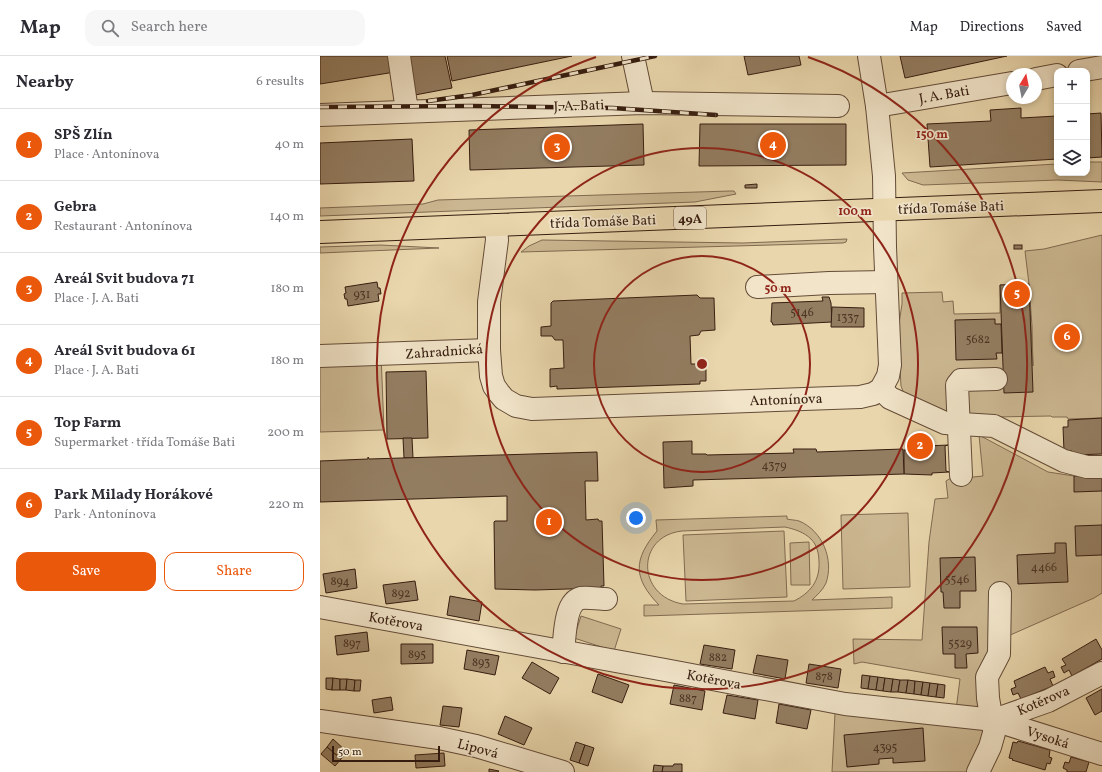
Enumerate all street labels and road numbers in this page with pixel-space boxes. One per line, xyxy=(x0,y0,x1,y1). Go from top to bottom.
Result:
street label: J. A. Bati xyxy=(918,82,971,109)
street label: J. A. Bati xyxy=(553,96,605,117)
street label: třída Tomáše Bati xyxy=(898,197,1005,220)
road number: 49A xyxy=(674,207,706,229)
street label: třída Tomáše Bati xyxy=(550,211,657,234)
street label: Zahradnická xyxy=(405,340,484,365)
street label: Antonínova xyxy=(749,390,823,411)
street label: Kotěrova xyxy=(367,608,425,637)
street label: Kotěrova xyxy=(685,666,743,695)
street label: Kotěrova xyxy=(1014,682,1073,721)
street label: Vysoká xyxy=(1024,723,1071,754)
street label: Lipová xyxy=(455,735,500,764)

